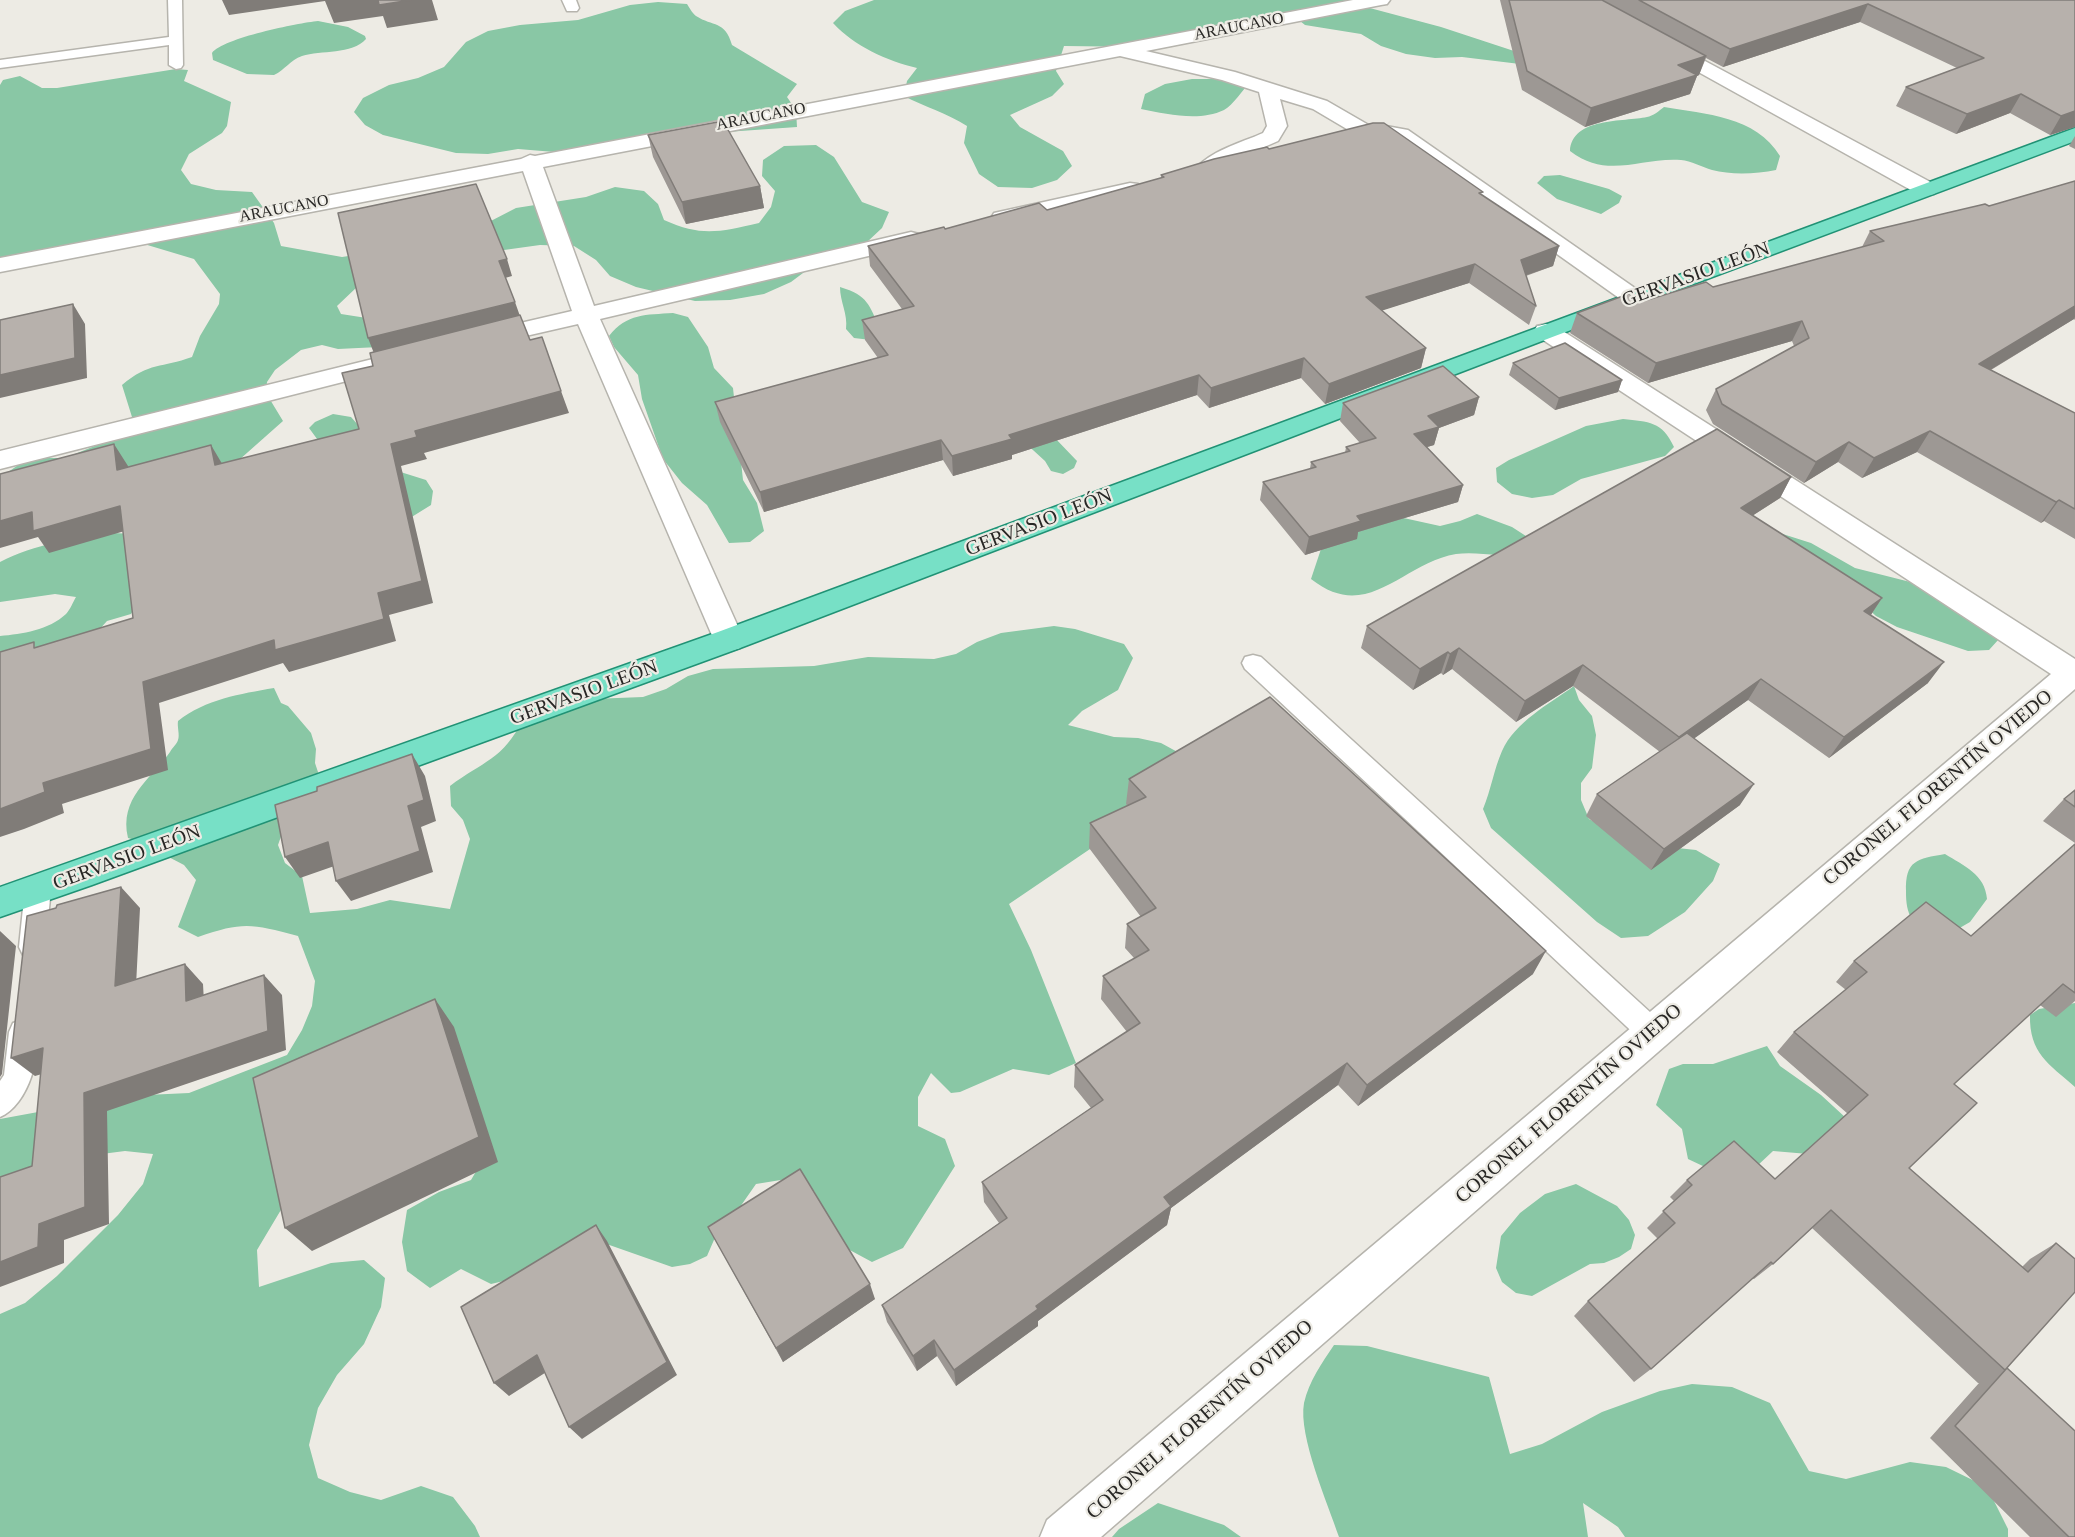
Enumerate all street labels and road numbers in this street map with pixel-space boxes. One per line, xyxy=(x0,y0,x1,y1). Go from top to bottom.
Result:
street label: ARAUCANO xyxy=(1193,9,1285,45)
street label: ARAUCANO xyxy=(715,99,807,135)
street label: ARAUCANO xyxy=(238,191,330,227)
street label: GERVASIO LEÓN xyxy=(1619,237,1773,313)
street label: GERVASIO LEÓN xyxy=(962,484,1116,562)
street label: GERVASIO LEÓN xyxy=(507,655,661,731)
street label: CORONEL FLORENTÍN OVIEDO xyxy=(1818,685,2058,891)
street label: GERVASIO LEÓN xyxy=(50,820,204,896)
street label: CORONEL FLORENTÍN OVIEDO xyxy=(1451,999,1687,1209)
street label: CORONEL FLORENTÍN OVIEDO xyxy=(1082,1315,1318,1525)

